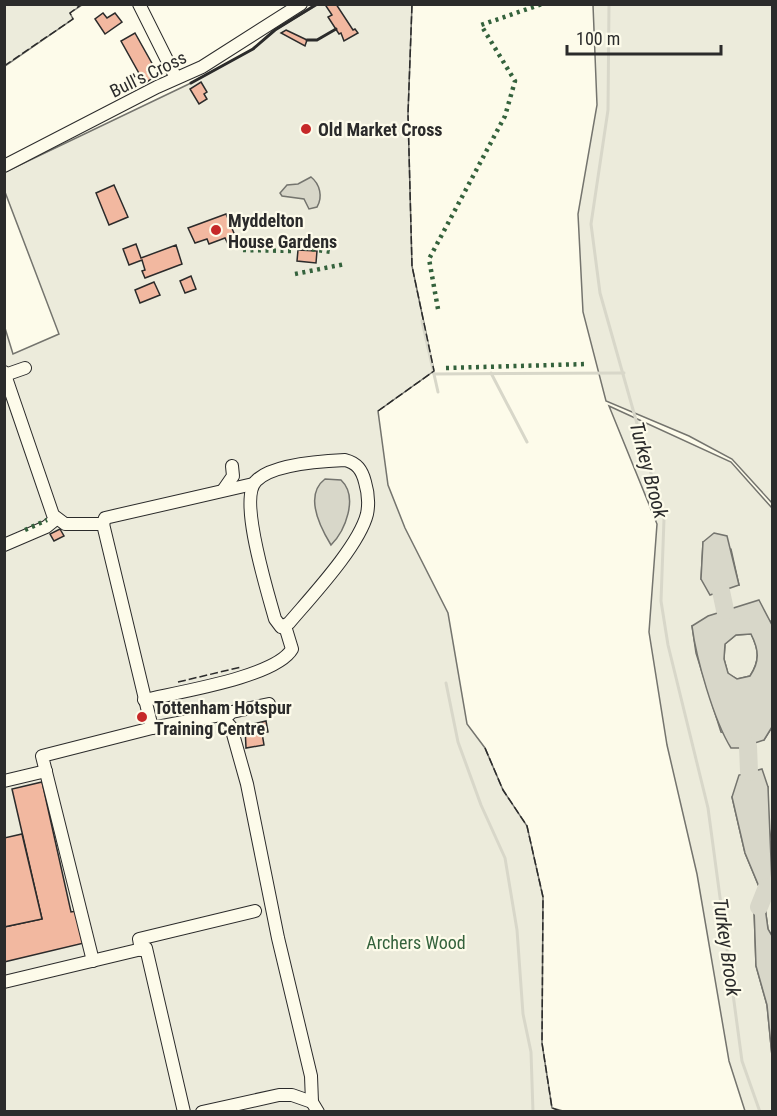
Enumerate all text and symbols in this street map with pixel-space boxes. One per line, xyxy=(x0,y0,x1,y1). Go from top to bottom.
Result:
scale bar xyxy=(567,18,722,56)
text: 100 m xyxy=(576,28,620,49)
street label: Bull's Cross xyxy=(106,46,190,102)
place label: Old Market Cross xyxy=(318,119,442,140)
marker: Old Market Cross xyxy=(299,122,313,136)
place label: Myddelton House Gardens xyxy=(228,210,337,252)
marker: Myddelton House Gardens xyxy=(209,223,223,237)
water label: Turkey Brook xyxy=(625,419,674,522)
place label: Tottenham Hotspur Training Centre xyxy=(154,697,292,739)
marker: Tottenham Hotspur Training Centre xyxy=(135,710,149,724)
water label: Turkey Brook xyxy=(708,896,746,999)
park label: Archers Wood xyxy=(366,932,466,953)

